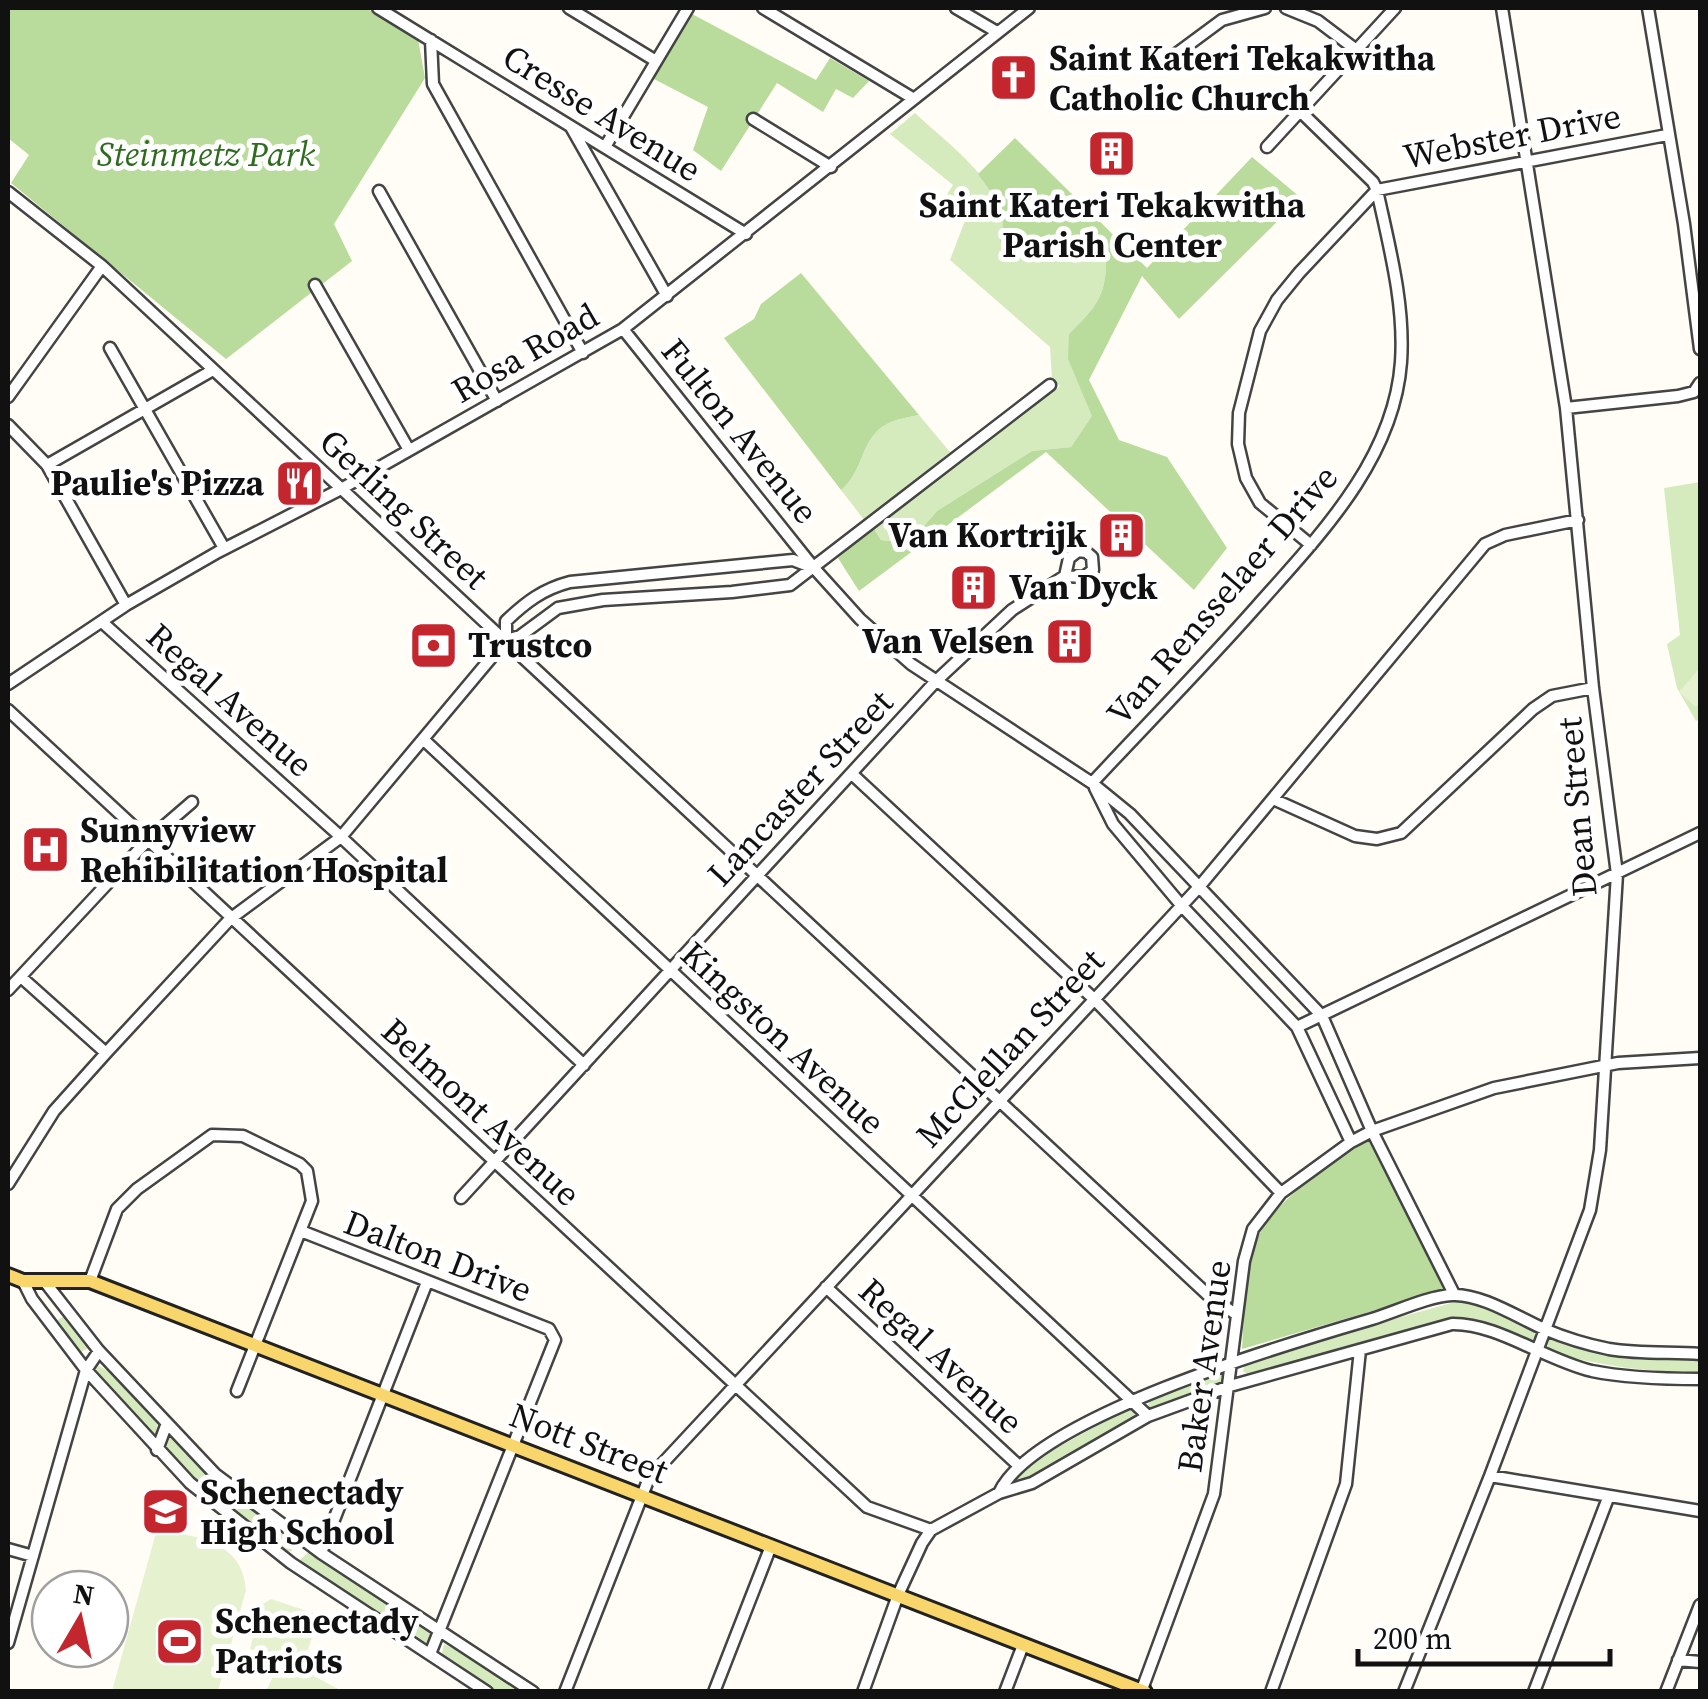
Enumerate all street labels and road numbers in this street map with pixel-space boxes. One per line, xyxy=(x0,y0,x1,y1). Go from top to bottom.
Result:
street label: Cresse Avenue xyxy=(494,33,710,193)
street label: Webster Drive xyxy=(1399,91,1625,181)
street label: Rosa Road xyxy=(443,292,607,414)
street label: Fulton Avenue xyxy=(650,328,830,534)
street label: Gerling Street xyxy=(309,418,499,600)
street label: Van Rensselaer Drive xyxy=(1096,455,1348,735)
street label: Regal Avenue xyxy=(136,612,324,788)
street label: Lancaster Street xyxy=(696,679,904,897)
street label: Dean Street xyxy=(1545,715,1609,899)
street label: Kingston Avenue xyxy=(670,931,896,1145)
street label: McClellan Street xyxy=(905,938,1115,1158)
street label: Belmont Avenue xyxy=(371,1007,591,1217)
street label: Dalton Drive xyxy=(337,1198,539,1314)
street label: Baker Avenue xyxy=(1165,1257,1243,1475)
street label: Regal Avenue xyxy=(848,1267,1034,1445)
street label: Nott Street xyxy=(503,1391,676,1495)

